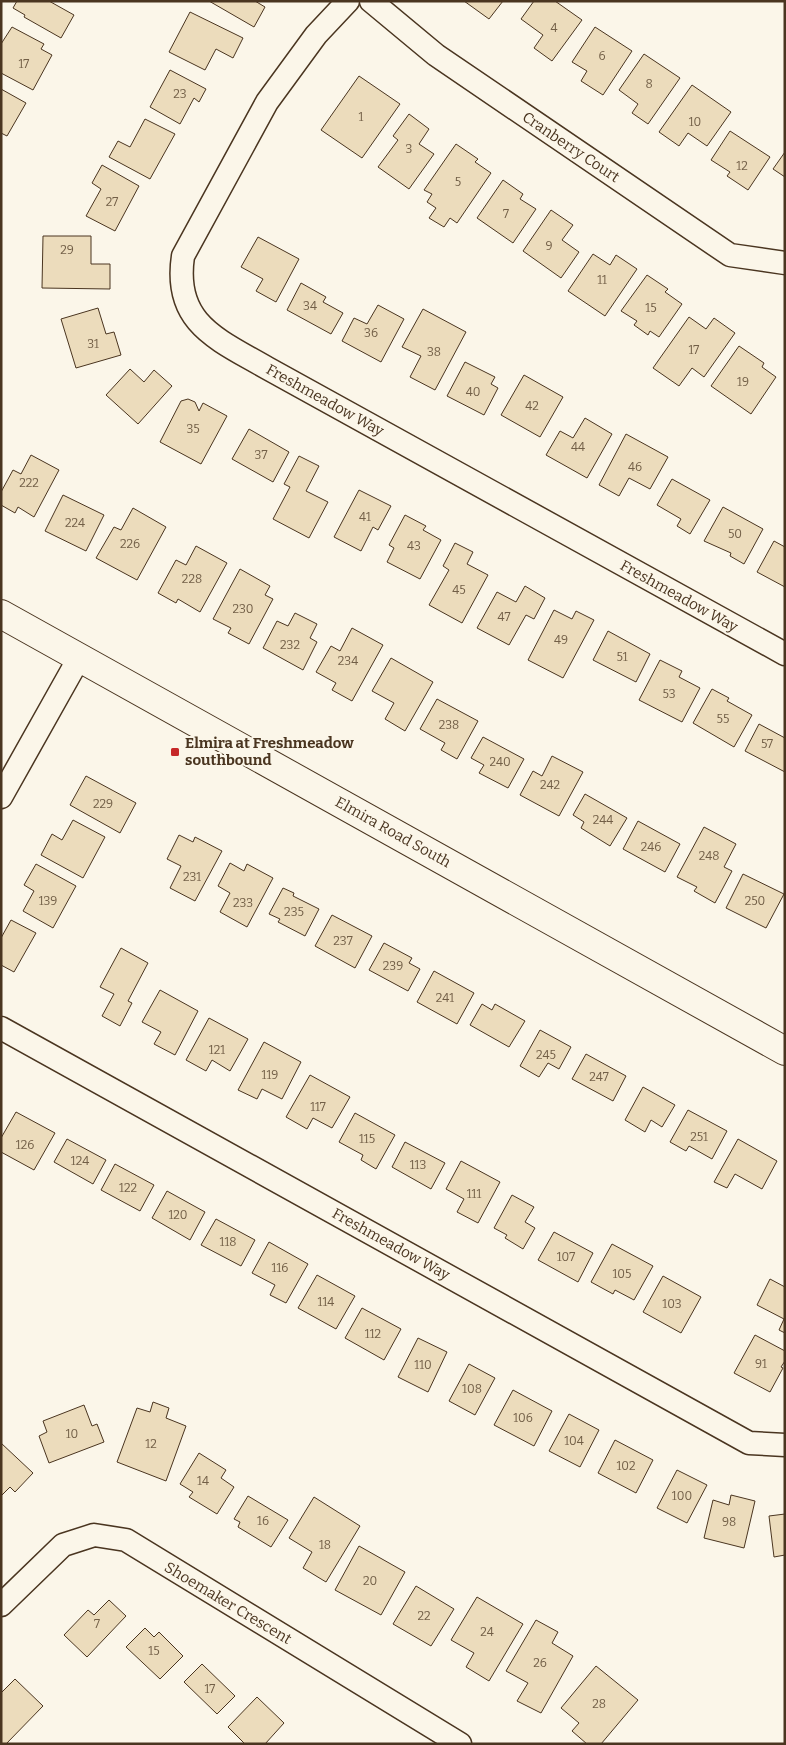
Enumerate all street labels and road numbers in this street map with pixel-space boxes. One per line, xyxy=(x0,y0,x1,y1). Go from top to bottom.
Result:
street label: Cranberry Court xyxy=(519,108,624,186)
street label: Freshmeadow Way xyxy=(263,360,387,440)
street label: Freshmeadow Way xyxy=(617,556,741,636)
street label: Elmira Road South xyxy=(332,793,455,872)
street label: Freshmeadow Way xyxy=(329,1204,453,1284)
street label: Shoemaker Crescent xyxy=(161,1558,295,1648)

